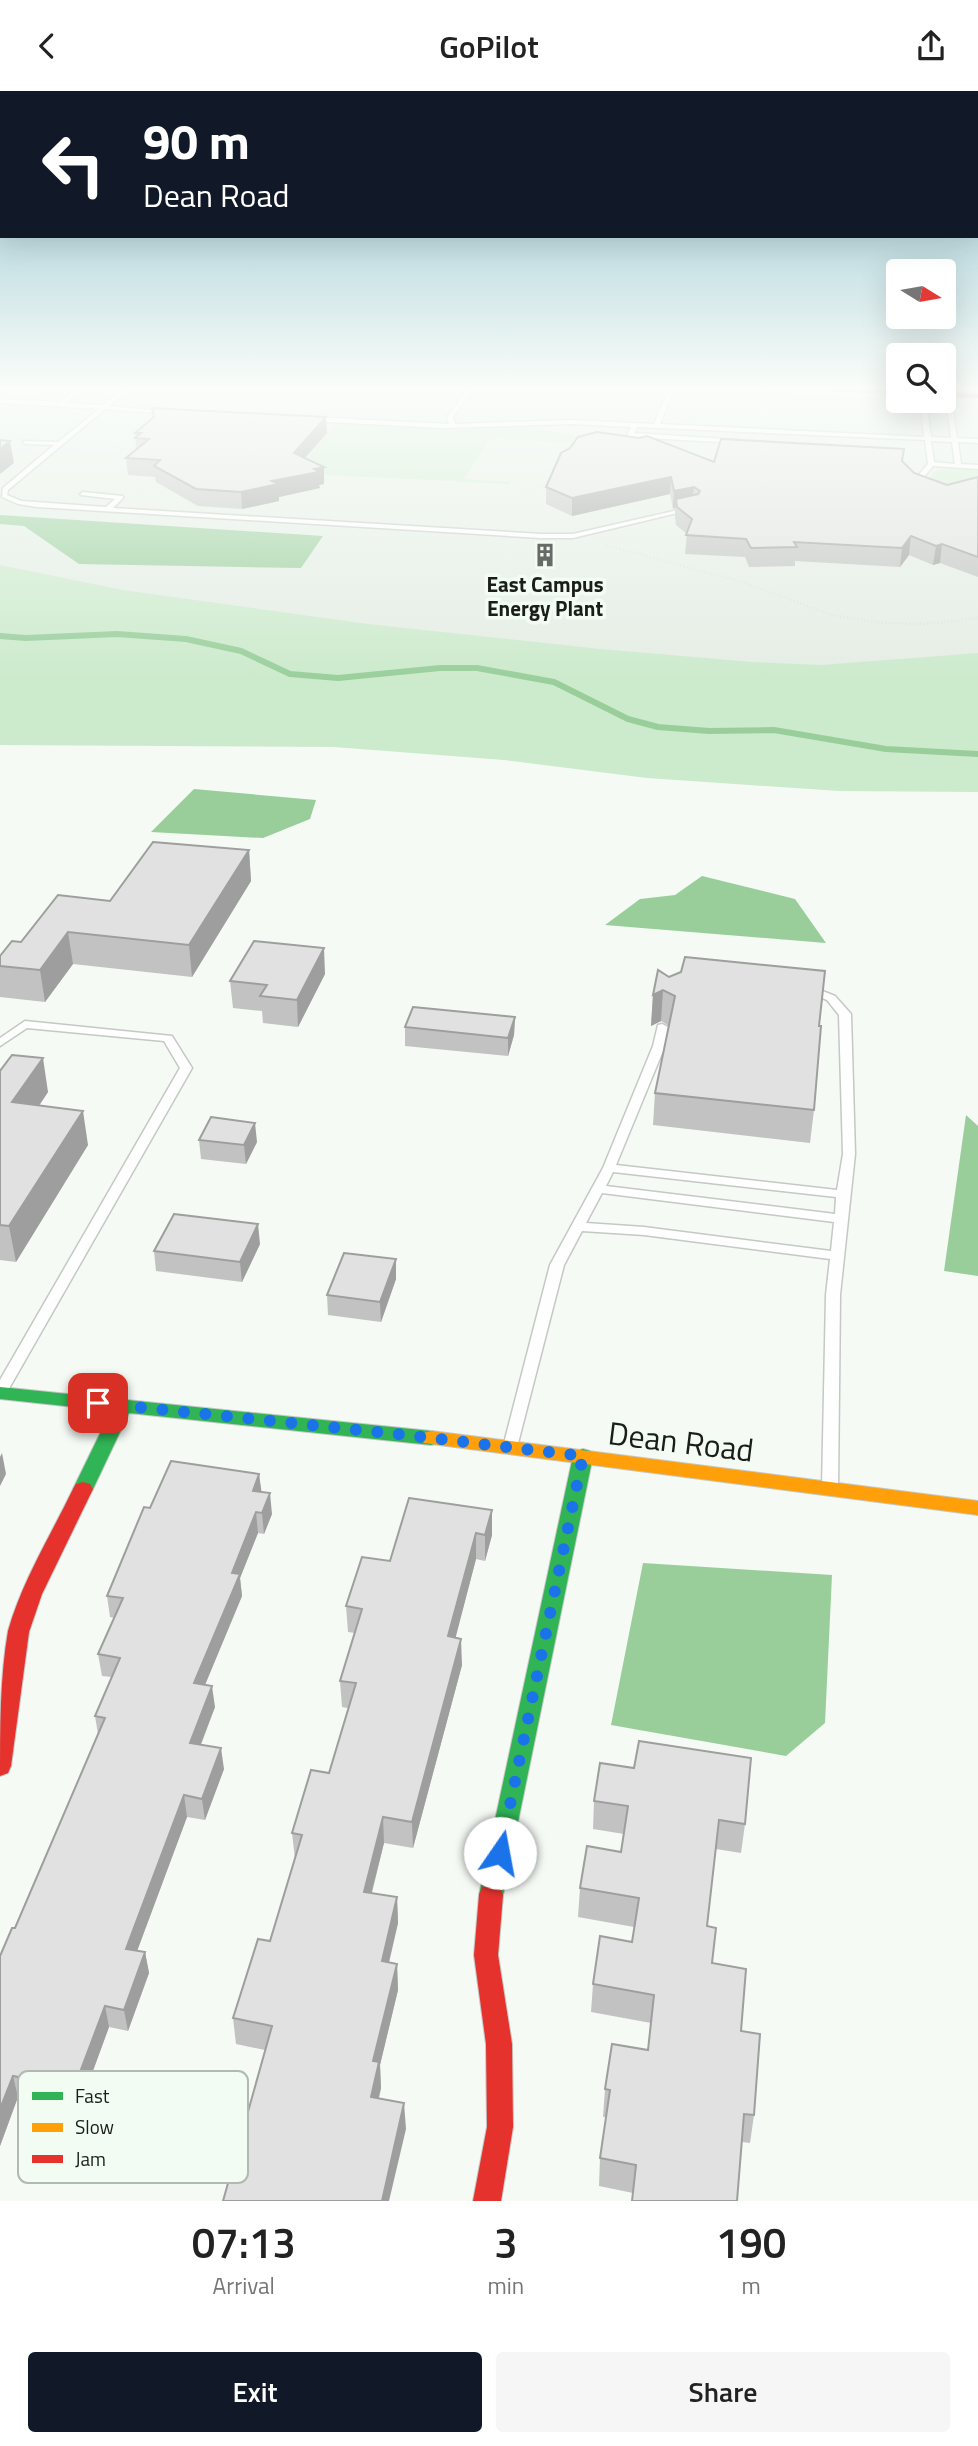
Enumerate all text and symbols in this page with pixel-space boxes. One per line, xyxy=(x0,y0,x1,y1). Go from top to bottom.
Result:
text: GoPilot xyxy=(439,22,539,70)
icon: back xyxy=(28,27,66,65)
icon: share xyxy=(912,27,950,65)
text: 90 m xyxy=(143,103,250,178)
icon: left xyxy=(28,119,119,210)
text: Dean Road xyxy=(143,171,289,219)
north arrow xyxy=(886,259,956,329)
map controls xyxy=(886,259,956,413)
button: search xyxy=(886,343,956,413)
building icon: East Campus Energy Plant xyxy=(531,541,559,569)
place label: East Campus Energy Plant xyxy=(486,568,604,624)
pin xyxy=(68,1373,128,1433)
icon: arrive xyxy=(79,1384,117,1422)
street label: Dean Road xyxy=(605,1408,757,1474)
position arrow xyxy=(463,1816,537,1890)
legend xyxy=(18,2071,248,2183)
text: Fast xyxy=(75,2081,110,2110)
text: Slow xyxy=(75,2112,114,2141)
text: Jam xyxy=(75,2144,106,2173)
text: 07:13 xyxy=(192,2210,296,2274)
text: 3 xyxy=(494,2210,518,2274)
text: 190 xyxy=(716,2210,786,2274)
text: Arrival xyxy=(213,2268,275,2303)
text: min xyxy=(487,2268,524,2303)
text: m xyxy=(741,2268,761,2303)
button: Exit xyxy=(28,2352,482,2432)
button: Share xyxy=(496,2352,950,2432)

